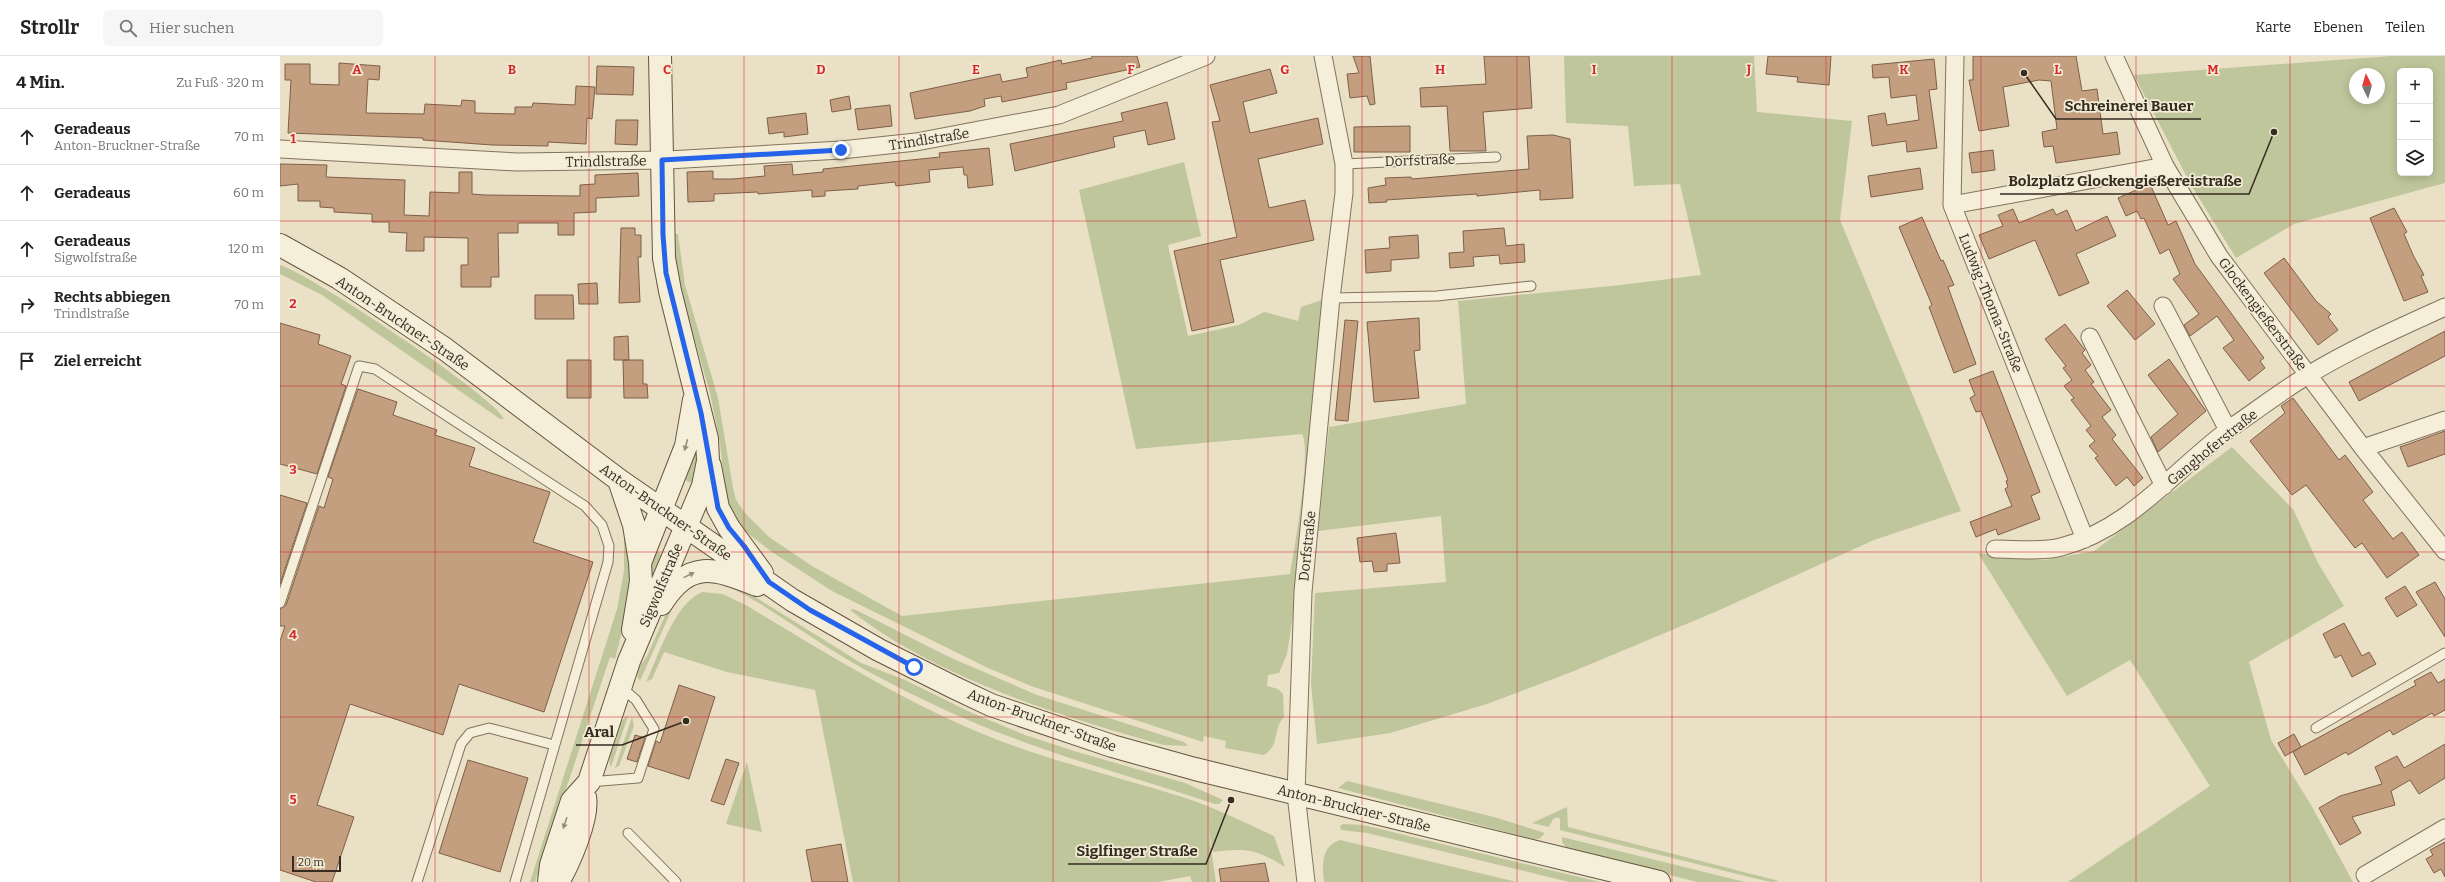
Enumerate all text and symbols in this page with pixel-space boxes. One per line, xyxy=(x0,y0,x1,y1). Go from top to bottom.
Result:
search box xyxy=(103,10,383,46)
text: Strollr xyxy=(20,16,79,39)
icon: search xyxy=(117,17,139,39)
text: Hier suchen xyxy=(149,19,234,37)
text: Karte xyxy=(2256,19,2291,36)
text: Ebenen xyxy=(2313,19,2363,36)
text: Teilen xyxy=(2385,19,2425,36)
text: A xyxy=(352,62,362,77)
text: B xyxy=(508,62,516,77)
text: C xyxy=(663,62,671,77)
text: D xyxy=(816,62,826,77)
text: E xyxy=(972,62,980,77)
text: F xyxy=(1127,62,1135,77)
text: G xyxy=(1280,62,1290,77)
text: H xyxy=(1435,62,1445,77)
text: I xyxy=(1592,62,1597,77)
text: J xyxy=(1746,62,1752,77)
text: K xyxy=(1899,62,1909,77)
text: L xyxy=(2054,62,2062,77)
text: M xyxy=(2207,62,2219,77)
north arrow xyxy=(2349,68,2385,104)
map controls xyxy=(2397,68,2433,176)
button: + xyxy=(2397,68,2433,104)
text: 4 Min. xyxy=(16,72,65,93)
text: Zu Fuß · 320 m xyxy=(176,75,264,90)
callout: Schreinerei Bauer xyxy=(2056,92,2201,119)
text: Schreinerei Bauer xyxy=(2065,97,2193,115)
button: − xyxy=(2397,104,2433,140)
text: Geradeaus xyxy=(54,120,131,138)
street label: Trindlstraße xyxy=(888,125,970,154)
icon: ahead xyxy=(16,126,38,148)
text: 70 m xyxy=(234,129,264,144)
text: 1 xyxy=(290,131,296,146)
text: Anton-Bruckner-Straße xyxy=(54,138,200,153)
button: layers xyxy=(2397,140,2433,176)
route end xyxy=(832,141,850,159)
street label: Dorfstraße xyxy=(1384,151,1456,170)
street label: Trindlstraße xyxy=(565,152,647,171)
callout: Bolzplatz Glockengießereistraße xyxy=(2000,167,2249,194)
text: Bolzplatz Glockengießereistraße xyxy=(2008,172,2242,190)
icon: ahead xyxy=(16,182,38,204)
text: Geradeaus xyxy=(54,184,131,202)
text: 60 m xyxy=(233,185,264,200)
street label: Ludwig-Thoma-Straße xyxy=(1955,231,2026,375)
text: Geradeaus xyxy=(54,232,131,250)
icon: ahead xyxy=(16,238,38,260)
text: 120 m xyxy=(228,241,264,256)
text: Sigwolfstraße xyxy=(54,250,137,265)
street label: Glockengießerstraße xyxy=(2215,254,2311,374)
street label: Anton-Bruckner-Straße xyxy=(333,272,473,374)
text: Rechts abbiegen xyxy=(54,288,170,306)
icon: right xyxy=(16,294,38,316)
text: 2 xyxy=(289,296,297,311)
text: 70 m xyxy=(234,297,264,312)
text: Trindlstraße xyxy=(54,306,129,321)
icon: arrive xyxy=(16,350,38,372)
text: Ziel erreicht xyxy=(54,352,142,370)
street label: Ganghoferstraße xyxy=(2164,406,2261,489)
one-way arrow xyxy=(682,439,688,451)
street label: Anton-Bruckner-Straße xyxy=(596,460,735,564)
text: 3 xyxy=(289,462,297,477)
street label: Dorfstraße xyxy=(1295,510,1320,582)
street label: Sigwolfstraße xyxy=(636,541,687,630)
one-way arrow xyxy=(683,572,695,578)
text: 4 xyxy=(289,627,297,642)
route start xyxy=(905,658,923,676)
street label: Anton-Bruckner-Straße xyxy=(965,686,1119,755)
callout: Aral xyxy=(576,718,622,745)
text: Aral xyxy=(584,723,614,741)
street label: Anton-Bruckner-Straße xyxy=(1275,781,1432,836)
text: 5 xyxy=(289,792,297,807)
one-way arrow xyxy=(561,817,567,829)
callout: Siglfinger Straße xyxy=(1068,837,1206,864)
text: Siglfinger Straße xyxy=(1076,842,1198,860)
scale bar xyxy=(292,854,341,873)
text: 20 m xyxy=(298,856,324,869)

